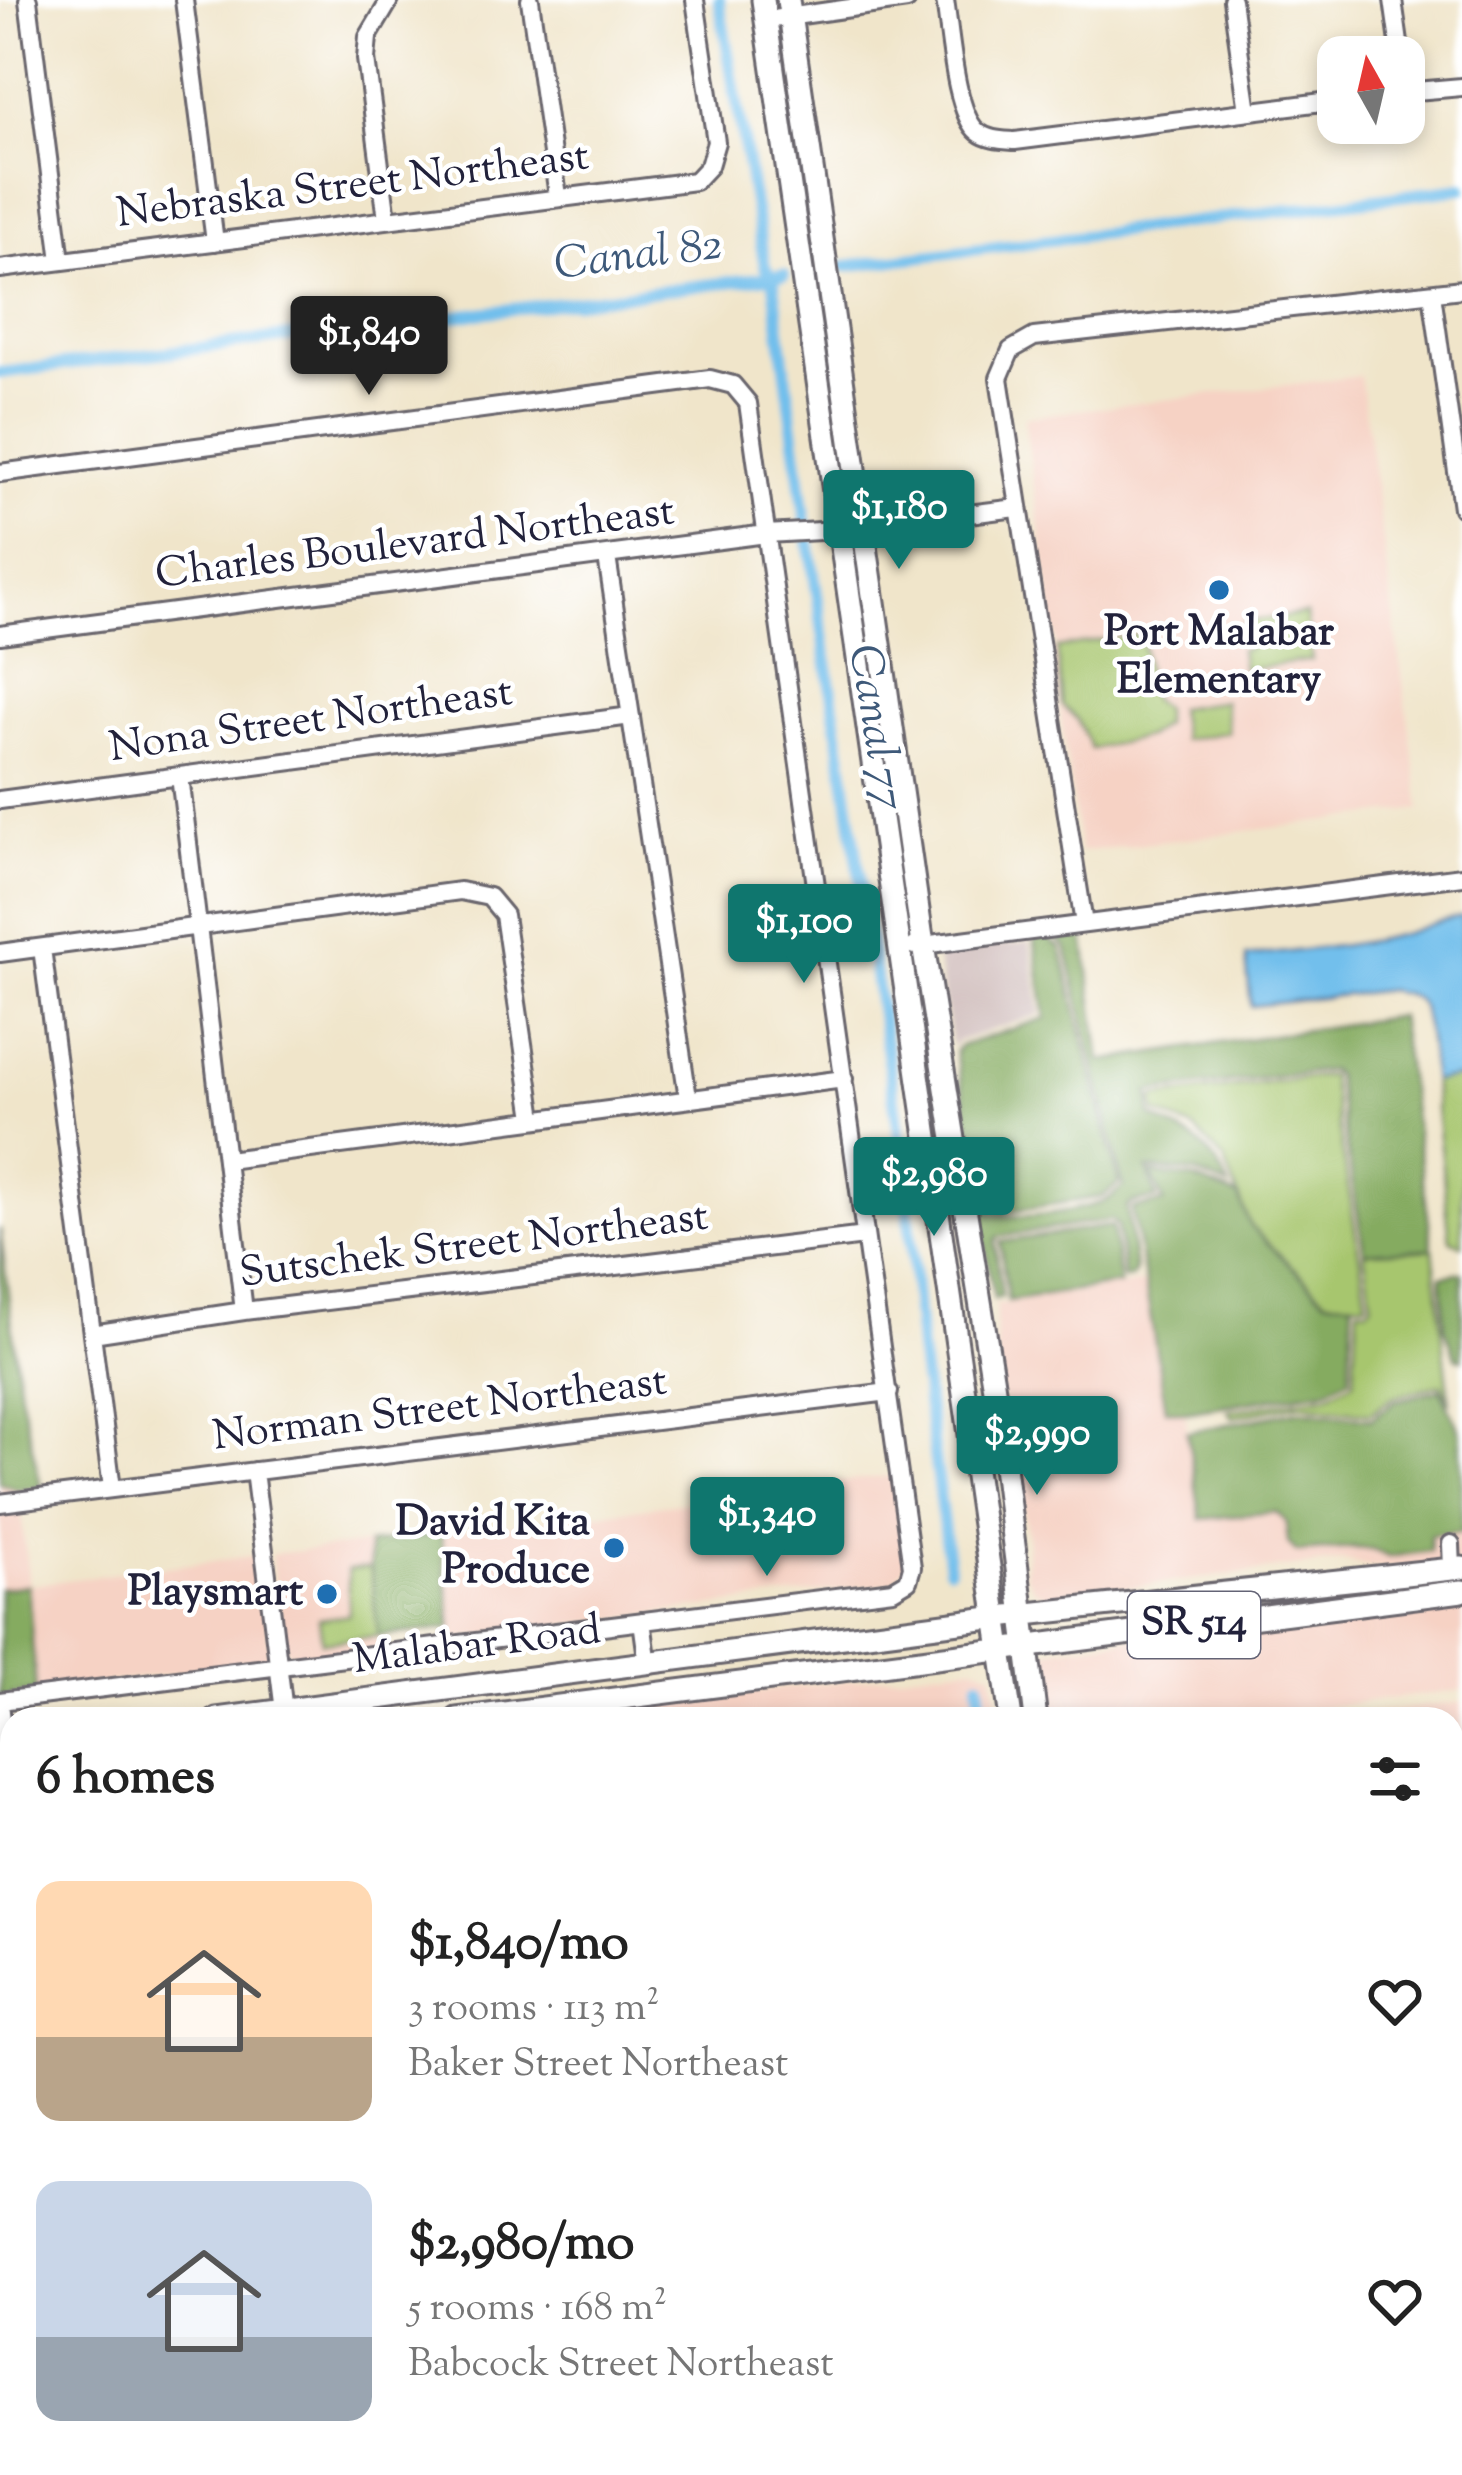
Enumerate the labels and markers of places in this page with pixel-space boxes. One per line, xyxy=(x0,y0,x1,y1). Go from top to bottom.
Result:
pin: $1,840 xyxy=(271,296,467,398)
pin: $1,180 xyxy=(801,470,997,572)
marker: Port Malabar Elementary xyxy=(1206,577,1232,603)
place label: Port Malabar Elementary xyxy=(1104,604,1334,712)
pin: $1,100 xyxy=(706,884,902,986)
pin: $2,980 xyxy=(836,1137,1032,1239)
pin: $2,990 xyxy=(939,1396,1135,1498)
pin: $1,340 xyxy=(669,1477,865,1579)
place label: David Kita Produce xyxy=(396,1494,591,1602)
marker: David Kita Produce xyxy=(601,1535,627,1561)
place label: Playsmart xyxy=(128,1564,304,1624)
marker: Playsmart xyxy=(314,1581,340,1607)

